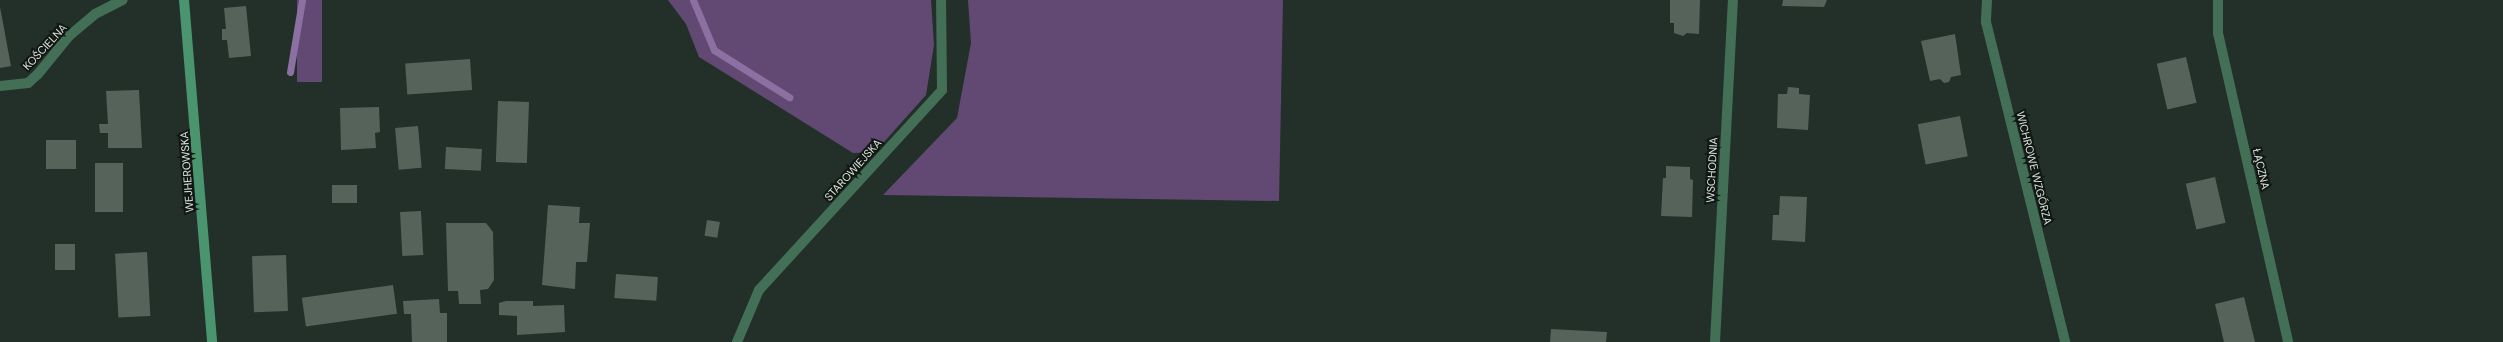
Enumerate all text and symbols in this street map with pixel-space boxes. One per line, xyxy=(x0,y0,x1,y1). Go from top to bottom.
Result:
street label: KOŚCIELNA xyxy=(20,21,70,73)
street label: WICHROWE WZGÓRZA xyxy=(2014,110,2054,226)
street label: WEJHEROWSKA xyxy=(178,131,196,213)
street label: STAROWIEJSKA xyxy=(822,136,884,204)
street label: WSCHODNIA xyxy=(1704,137,1720,203)
street label: ŁĄCZNA xyxy=(2250,147,2272,191)

